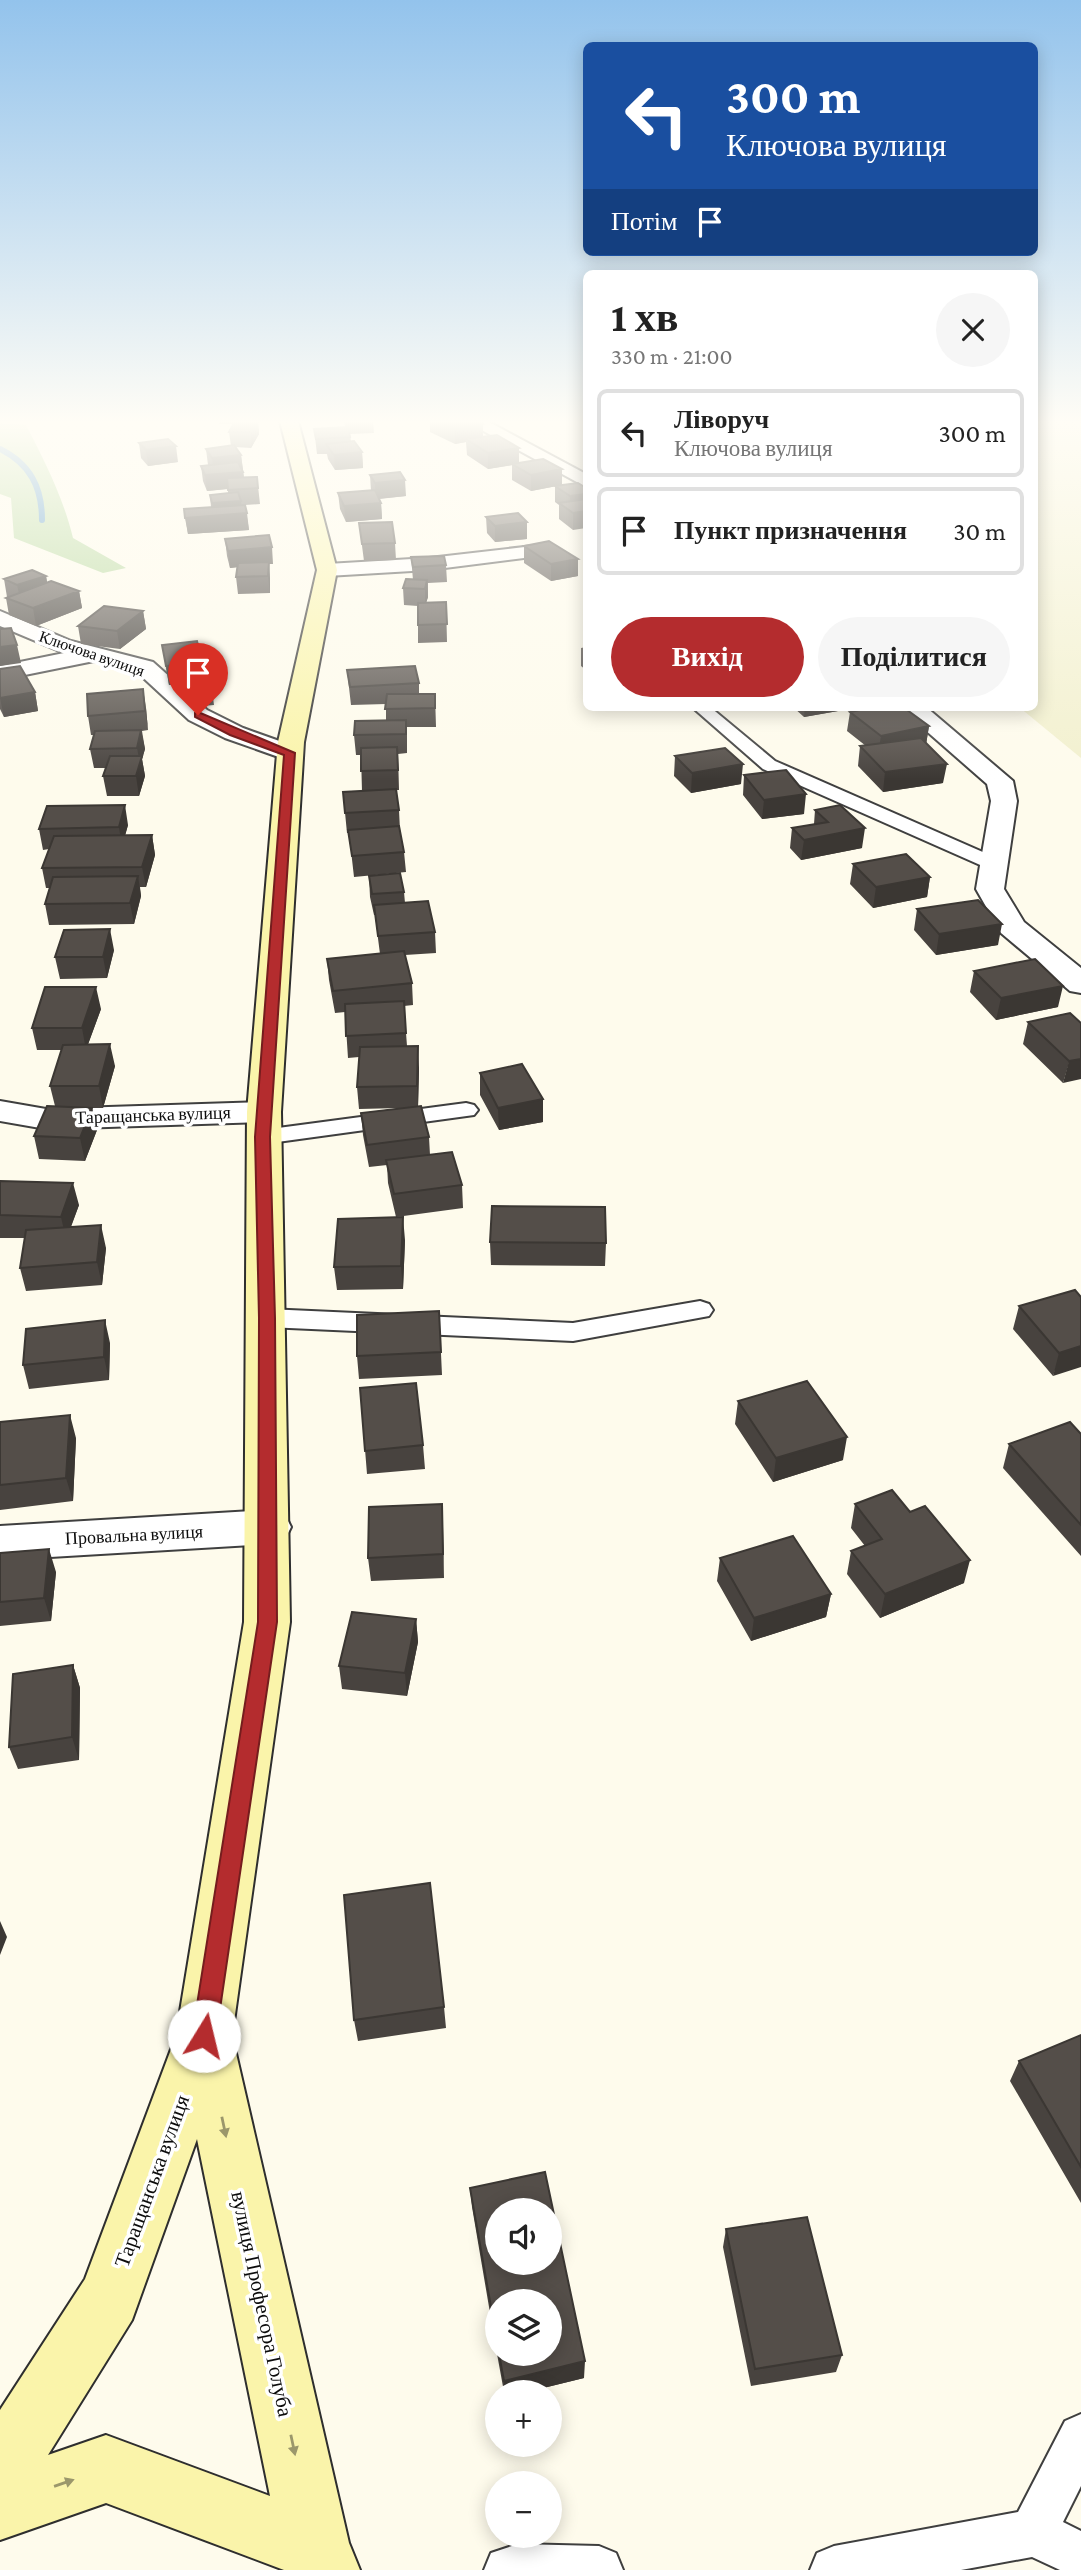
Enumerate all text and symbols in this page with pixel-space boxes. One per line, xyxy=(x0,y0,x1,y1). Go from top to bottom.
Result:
text: 300 m xyxy=(726,69,860,124)
icon: left xyxy=(611,70,702,161)
text: Ключова вулиця xyxy=(726,127,947,163)
icon: arrive xyxy=(691,203,729,241)
text: Потім xyxy=(611,207,677,236)
text: 1 хв xyxy=(611,293,678,340)
button: close xyxy=(936,293,1010,367)
text: 330 m · 21:00 xyxy=(611,343,733,369)
text: Ліворуч xyxy=(674,405,769,434)
icon: left xyxy=(615,414,653,452)
text: 300 m xyxy=(938,419,1006,448)
text: Ключова вулиця xyxy=(674,435,833,461)
icon: arrive xyxy=(615,512,653,550)
text: Пункт призначення xyxy=(674,516,907,545)
text: 30 m xyxy=(953,517,1006,546)
button: Вихід xyxy=(611,617,804,697)
button: Поділитися xyxy=(818,617,1010,697)
street label: Ключова вулиця xyxy=(37,627,147,681)
pin xyxy=(168,643,228,715)
icon: arrive xyxy=(179,654,217,692)
street label: Таращанська вулиця xyxy=(75,1102,231,1128)
street label: Провальна вулиця xyxy=(64,1521,204,1549)
position arrow xyxy=(167,1999,241,2073)
street label: Таращанська вулиця xyxy=(110,2091,194,2270)
one-way arrow xyxy=(218,2116,229,2138)
street label: вулиця Професора Голуба xyxy=(226,2189,298,2420)
map controls xyxy=(485,2198,562,2548)
button: sound xyxy=(485,2198,562,2275)
button: layers xyxy=(485,2289,562,2366)
button: + xyxy=(485,2380,562,2457)
one-way arrow xyxy=(287,2434,298,2456)
button: − xyxy=(485,2471,562,2548)
one-way arrow xyxy=(54,2477,75,2488)

